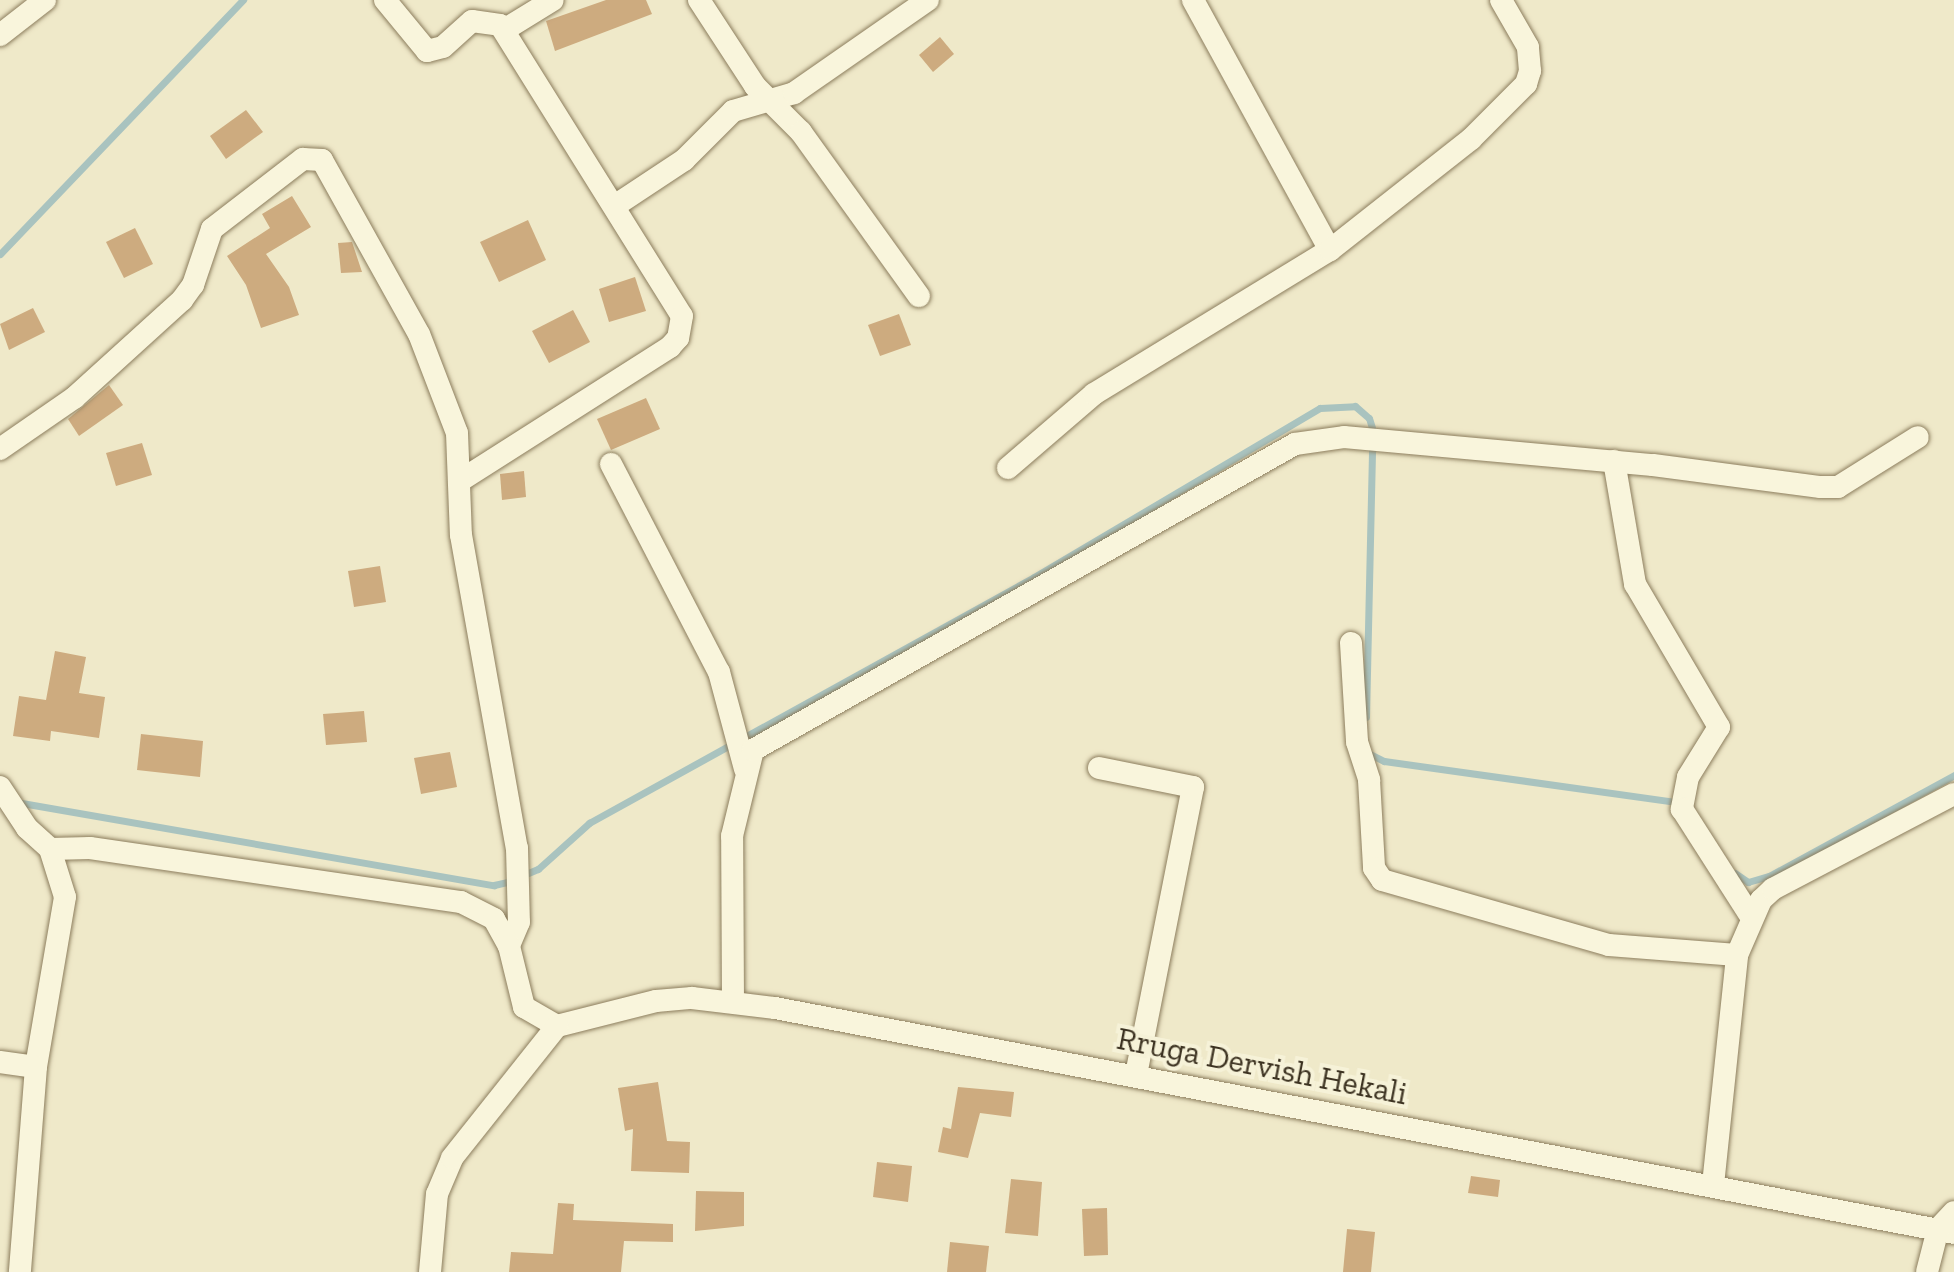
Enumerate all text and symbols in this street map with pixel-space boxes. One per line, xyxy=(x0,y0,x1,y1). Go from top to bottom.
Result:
street label: Rruga Dervish Hekali xyxy=(1114,1019,1410,1113)

